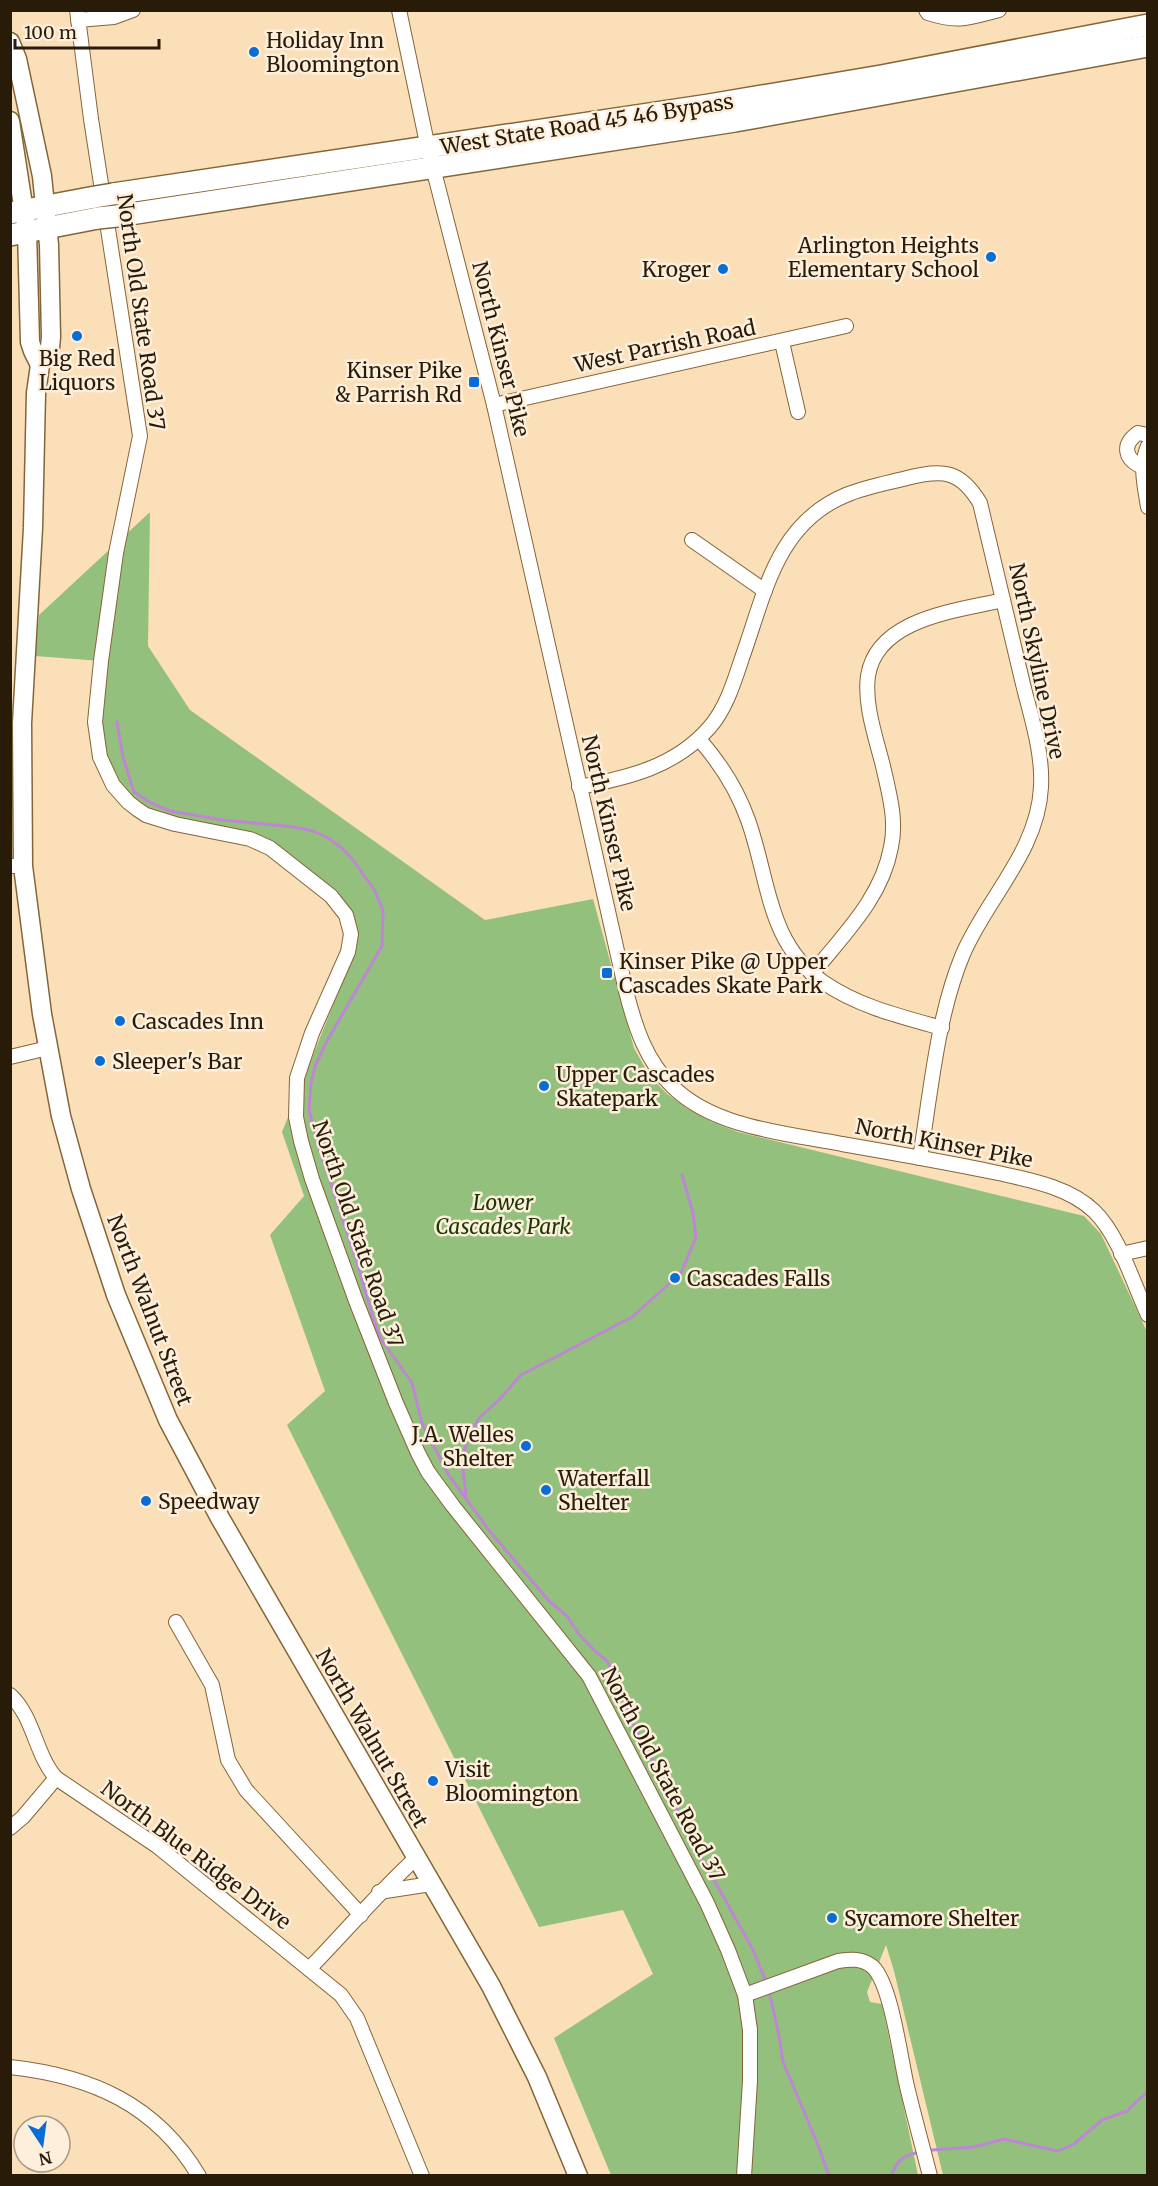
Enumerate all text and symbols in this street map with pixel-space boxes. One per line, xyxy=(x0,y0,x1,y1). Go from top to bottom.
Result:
scale bar xyxy=(15,12,159,50)
text: 100 m xyxy=(24,21,77,44)
place label: Holiday Inn Bloomington xyxy=(266,27,400,78)
marker: Holiday Inn Bloomington xyxy=(247,45,261,59)
street label: West State Road 45 46 Bypass xyxy=(438,87,735,161)
street label: North Old State Road 37 xyxy=(111,192,171,432)
place label: Arlington Heights Elementary School xyxy=(788,232,980,283)
marker: Arlington Heights Elementary School xyxy=(984,250,998,264)
place label: Kroger xyxy=(642,256,711,283)
street label: North Kinser Pike xyxy=(466,258,536,440)
marker: Kroger xyxy=(716,262,730,276)
street label: West Parrish Road xyxy=(571,314,758,379)
marker: Big Red Liquors xyxy=(70,329,84,343)
place label: Big Red Liquors xyxy=(39,345,116,396)
place label: Kinser Pike & Parrish Rd xyxy=(335,357,462,408)
marker: Kinser Pike & Parrish Rd xyxy=(467,375,481,389)
street label: North Skyline Drive xyxy=(1003,561,1071,762)
street label: North Kinser Pike xyxy=(576,732,642,914)
place label: Kinser Pike @ Upper Cascades Skate Park xyxy=(619,948,828,999)
marker: Kinser Pike @ Upper Cascades Skate Park xyxy=(600,966,614,980)
place label: Cascades Inn xyxy=(132,1008,264,1035)
marker: Cascades Inn xyxy=(113,1014,127,1028)
place label: Sleeper's Bar xyxy=(112,1048,242,1075)
marker: Sleeper's Bar xyxy=(93,1054,107,1068)
place label: Upper Cascades Skatepark xyxy=(556,1061,715,1112)
marker: Upper Cascades Skatepark xyxy=(537,1079,551,1093)
street label: North Kinser Pike xyxy=(853,1113,1035,1173)
street label: North Old State Road 37 xyxy=(306,1117,410,1351)
park label: Lower Cascades Park xyxy=(435,1189,571,1240)
street label: North Walnut Street xyxy=(101,1211,199,1409)
place label: Cascades Falls xyxy=(687,1265,830,1292)
marker: Cascades Falls xyxy=(668,1271,682,1285)
place label: J.A. Welles Shelter xyxy=(411,1421,514,1472)
marker: J.A. Welles Shelter xyxy=(519,1439,533,1453)
place label: Waterfall Shelter xyxy=(557,1465,650,1516)
marker: Waterfall Shelter xyxy=(539,1483,553,1497)
place label: Speedway xyxy=(158,1488,261,1515)
marker: Speedway xyxy=(139,1494,153,1508)
street label: North Walnut Street xyxy=(310,1644,434,1832)
street label: North Old State Road 37 xyxy=(595,1662,731,1886)
place label: Visit Bloomington xyxy=(444,1756,579,1807)
marker: Visit Bloomington xyxy=(426,1774,440,1788)
street label: North Blue Ridge Drive xyxy=(96,1775,296,1935)
place label: Sycamore Shelter xyxy=(844,1905,1019,1932)
marker: Sycamore Shelter xyxy=(825,1911,839,1925)
north arrow xyxy=(12,2114,72,2174)
text: N xyxy=(37,2147,54,2170)

